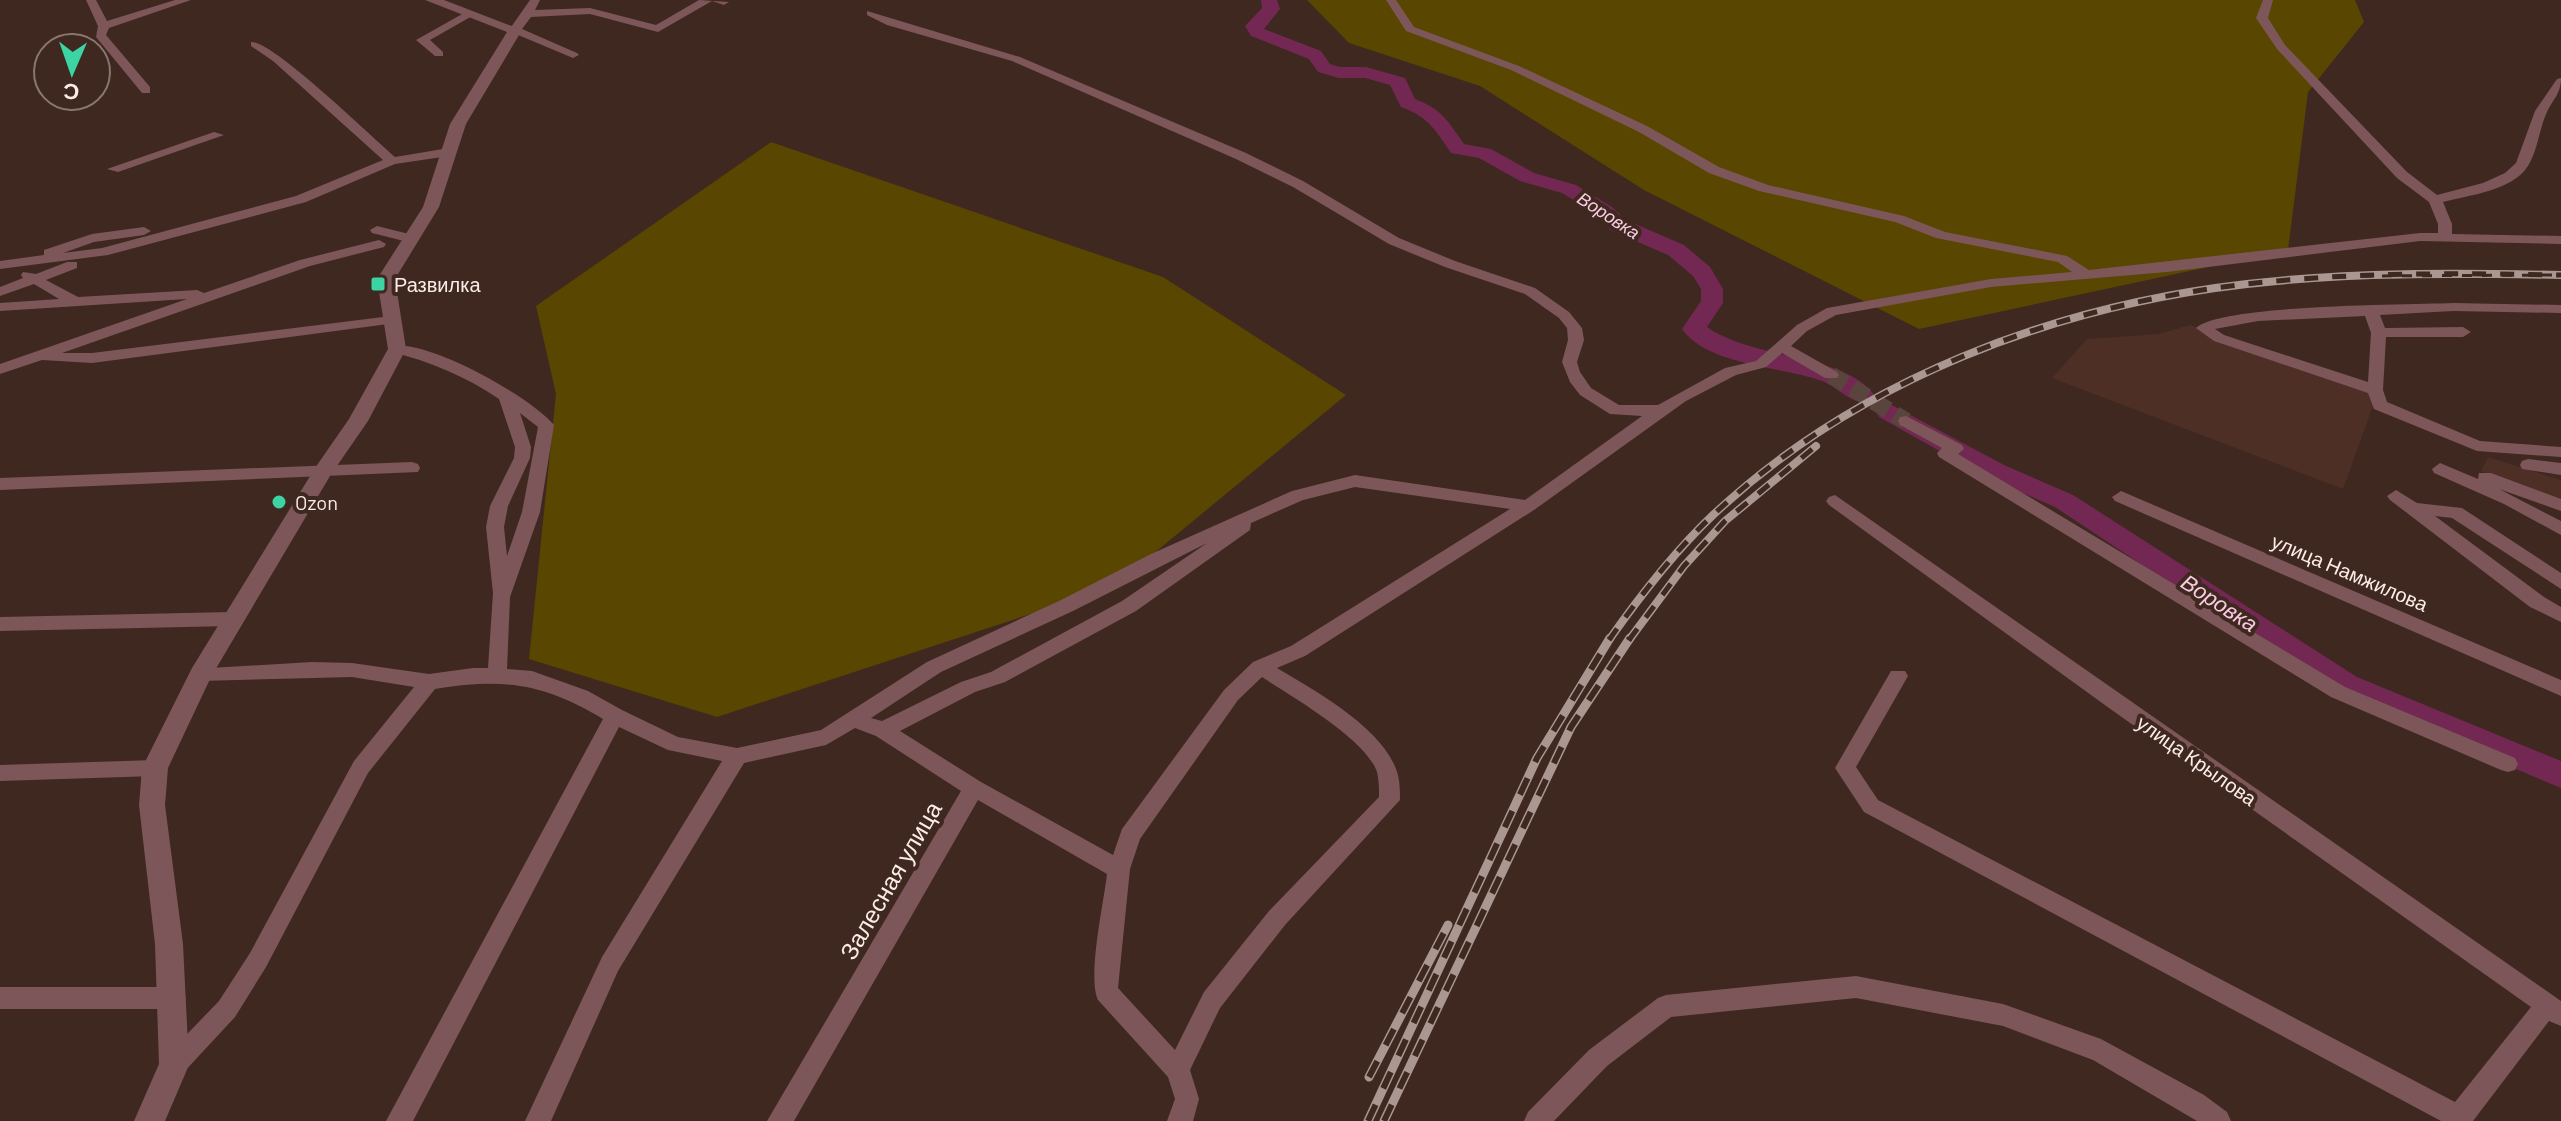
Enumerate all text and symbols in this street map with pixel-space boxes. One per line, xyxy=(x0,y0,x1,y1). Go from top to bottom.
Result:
north arrow xyxy=(32,32,112,112)
text: С xyxy=(63,80,80,106)
water label: Воровка xyxy=(1574,187,1644,243)
place label: Развилка xyxy=(394,272,481,296)
marker: Развилка xyxy=(369,275,387,293)
place label: Ozon xyxy=(295,490,338,514)
marker: Ozon xyxy=(270,493,288,511)
street label: улица Намжилова xyxy=(2268,528,2433,616)
water label: Воровка xyxy=(2177,568,2263,637)
street label: улица Крылова xyxy=(2133,710,2262,811)
street label: Залесная улица xyxy=(833,795,947,964)

